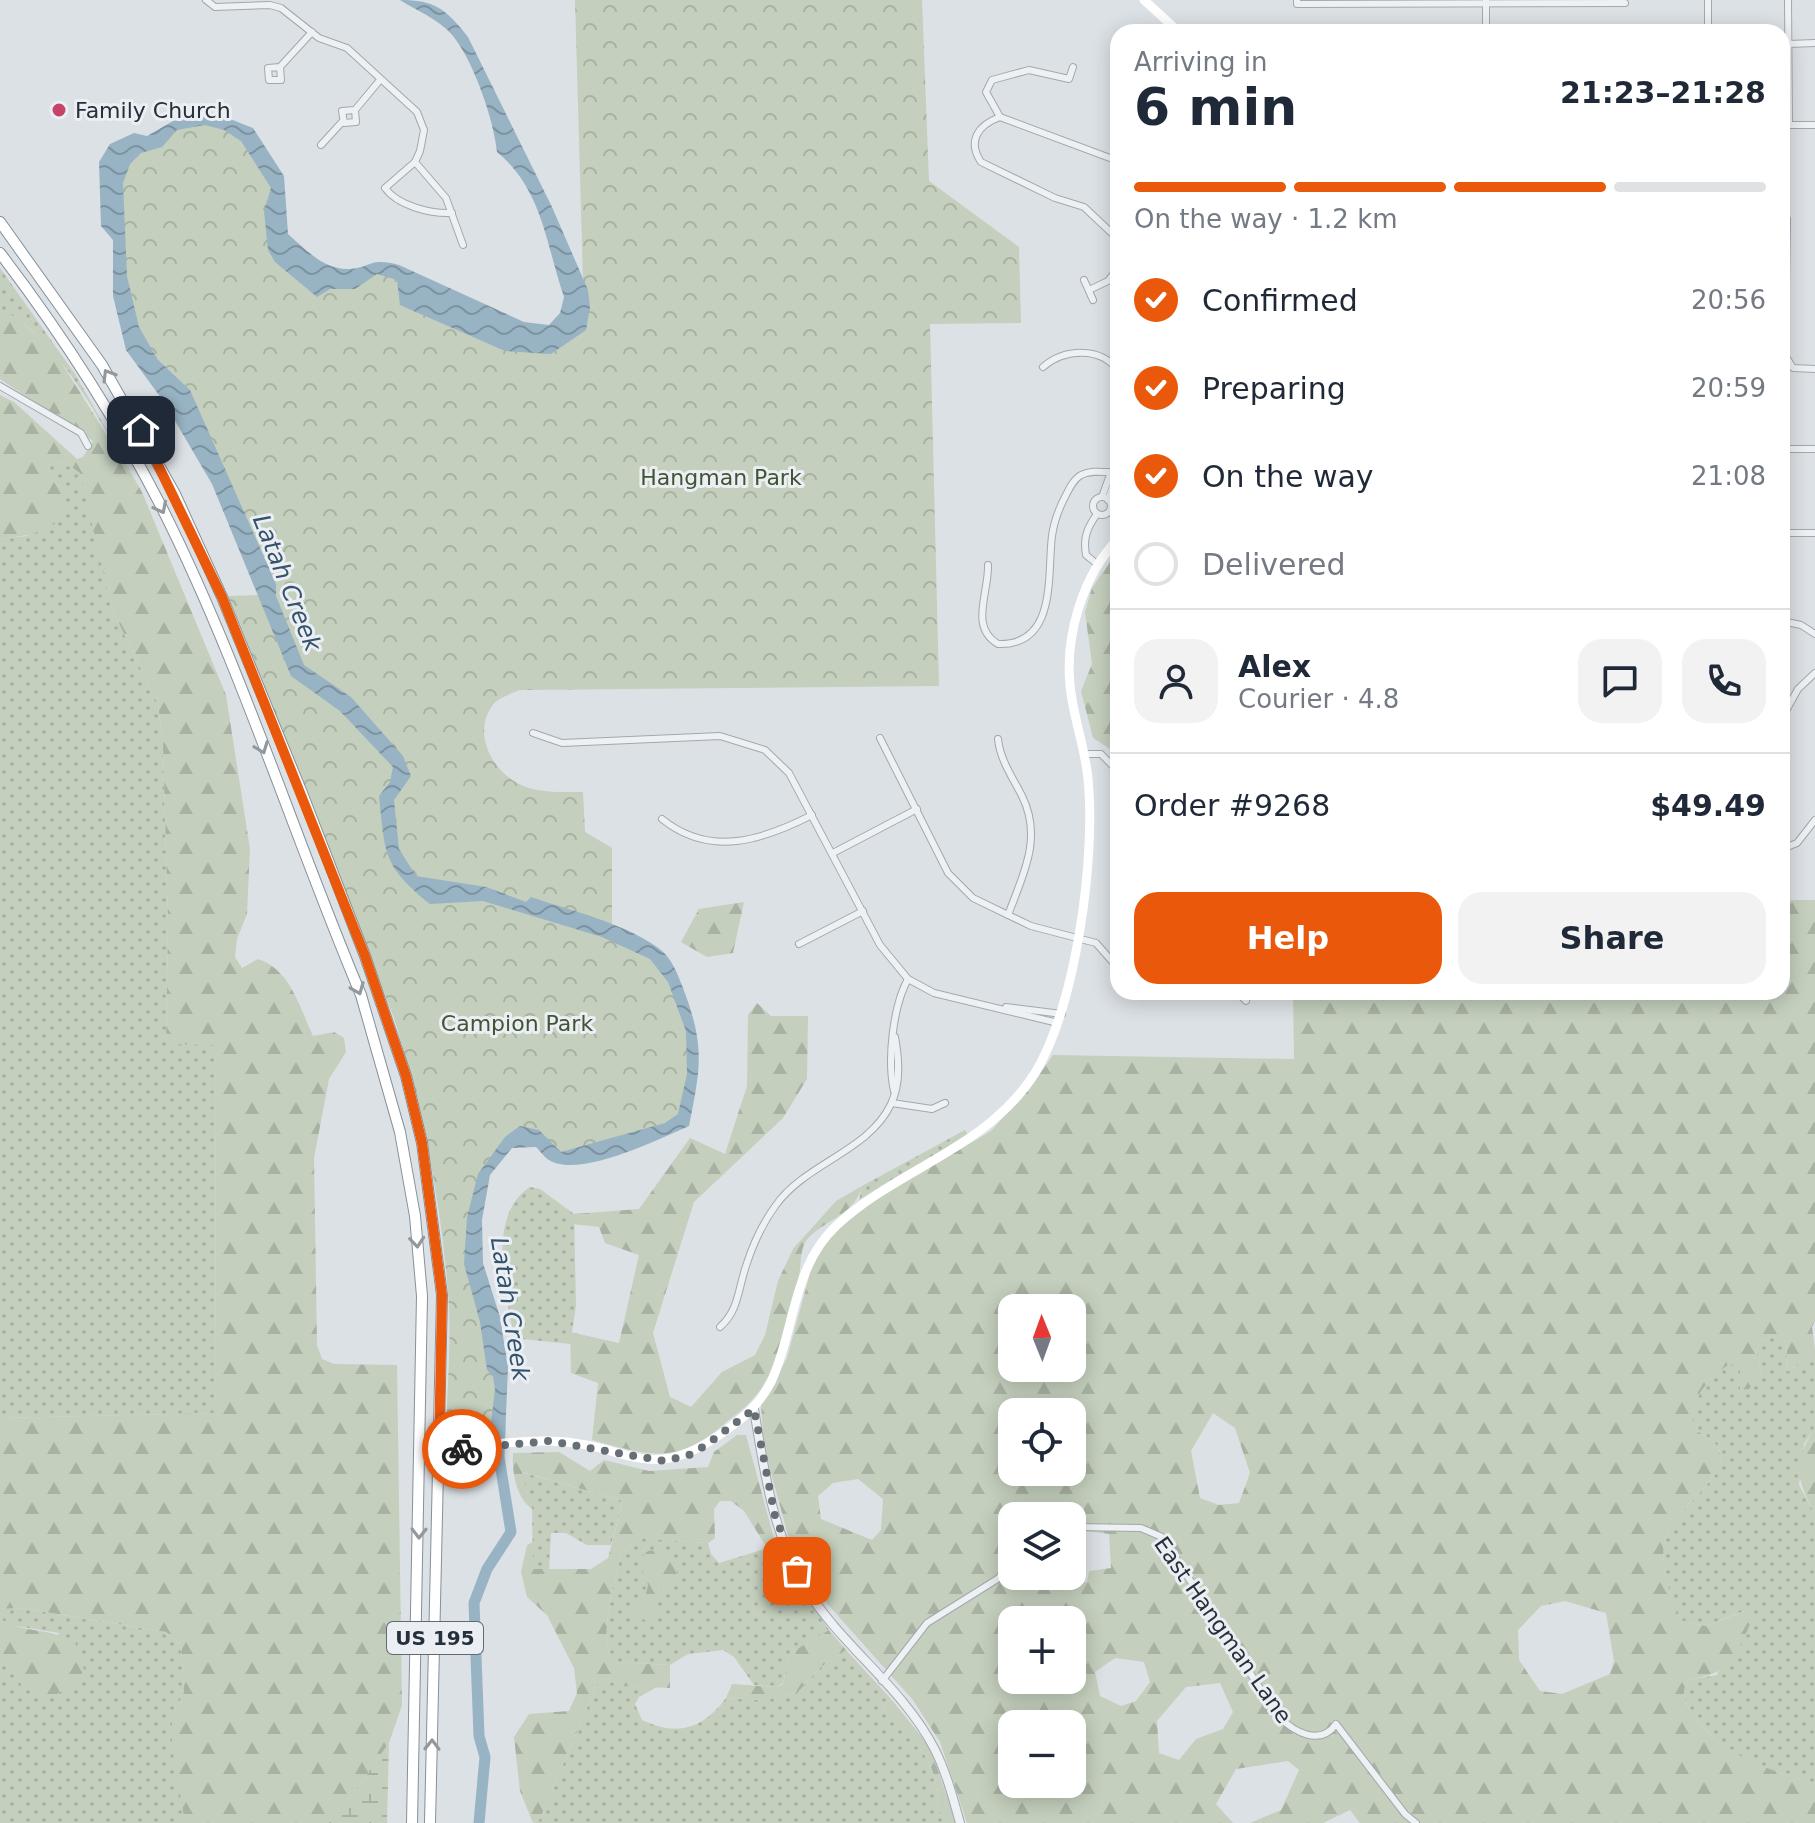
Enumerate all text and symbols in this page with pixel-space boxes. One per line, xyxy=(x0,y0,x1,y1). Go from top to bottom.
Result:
text: Arriving in xyxy=(1134,47,1268,77)
text: 21:23–21:28 xyxy=(1560,75,1766,110)
text: 6 min xyxy=(1134,77,1297,137)
place label: Family Church xyxy=(75,98,231,123)
marker: Family Church xyxy=(50,101,68,119)
text: On the way · 1.2 km xyxy=(1134,204,1398,234)
icon: check xyxy=(1134,278,1178,322)
text: Confirmed xyxy=(1202,283,1358,318)
text: 20:56 xyxy=(1691,285,1766,315)
icon: check xyxy=(1134,366,1178,410)
one-way arrow xyxy=(102,369,118,384)
text: Preparing xyxy=(1202,371,1346,406)
text: 20:59 xyxy=(1691,373,1766,403)
pin xyxy=(107,396,175,464)
icon: home xyxy=(119,408,163,452)
icon: check xyxy=(1134,454,1178,498)
text: On the way xyxy=(1202,459,1374,494)
text: 21:08 xyxy=(1691,461,1766,491)
park label: Hangman Park xyxy=(640,465,802,490)
one-way arrow xyxy=(152,500,167,515)
water label: Latah Creek xyxy=(247,510,328,657)
text: Delivered xyxy=(1202,547,1346,582)
button: person xyxy=(1134,639,1218,723)
button: chat xyxy=(1578,639,1662,723)
button: phone xyxy=(1682,639,1766,723)
text: Alex xyxy=(1238,649,1311,684)
text: Courier · 4.8 xyxy=(1238,684,1399,714)
one-way arrow xyxy=(252,740,269,754)
text: Order #9268 xyxy=(1134,788,1330,823)
text: $49.49 xyxy=(1650,788,1766,823)
button: Help xyxy=(1134,892,1442,984)
button: Share xyxy=(1458,892,1766,984)
one-way arrow xyxy=(348,981,365,995)
park label: Campion Park xyxy=(441,1011,593,1036)
water label: Latah Creek xyxy=(485,1235,535,1384)
one-way arrow xyxy=(408,1236,425,1249)
north arrow xyxy=(998,1294,1086,1382)
map controls xyxy=(998,1294,1086,1798)
button: locate xyxy=(998,1398,1086,1486)
courier xyxy=(422,1409,502,1489)
icon: bike xyxy=(440,1427,484,1471)
button: layers xyxy=(998,1502,1086,1590)
one-way arrow xyxy=(411,1527,428,1540)
street label: East Hangman Lane xyxy=(1149,1532,1297,1728)
pin xyxy=(763,1537,831,1605)
icon: bag xyxy=(775,1549,819,1593)
button: + xyxy=(998,1606,1086,1694)
road number: US 195 xyxy=(387,1622,483,1654)
button: − xyxy=(998,1710,1086,1798)
one-way arrow xyxy=(423,1738,441,1751)

